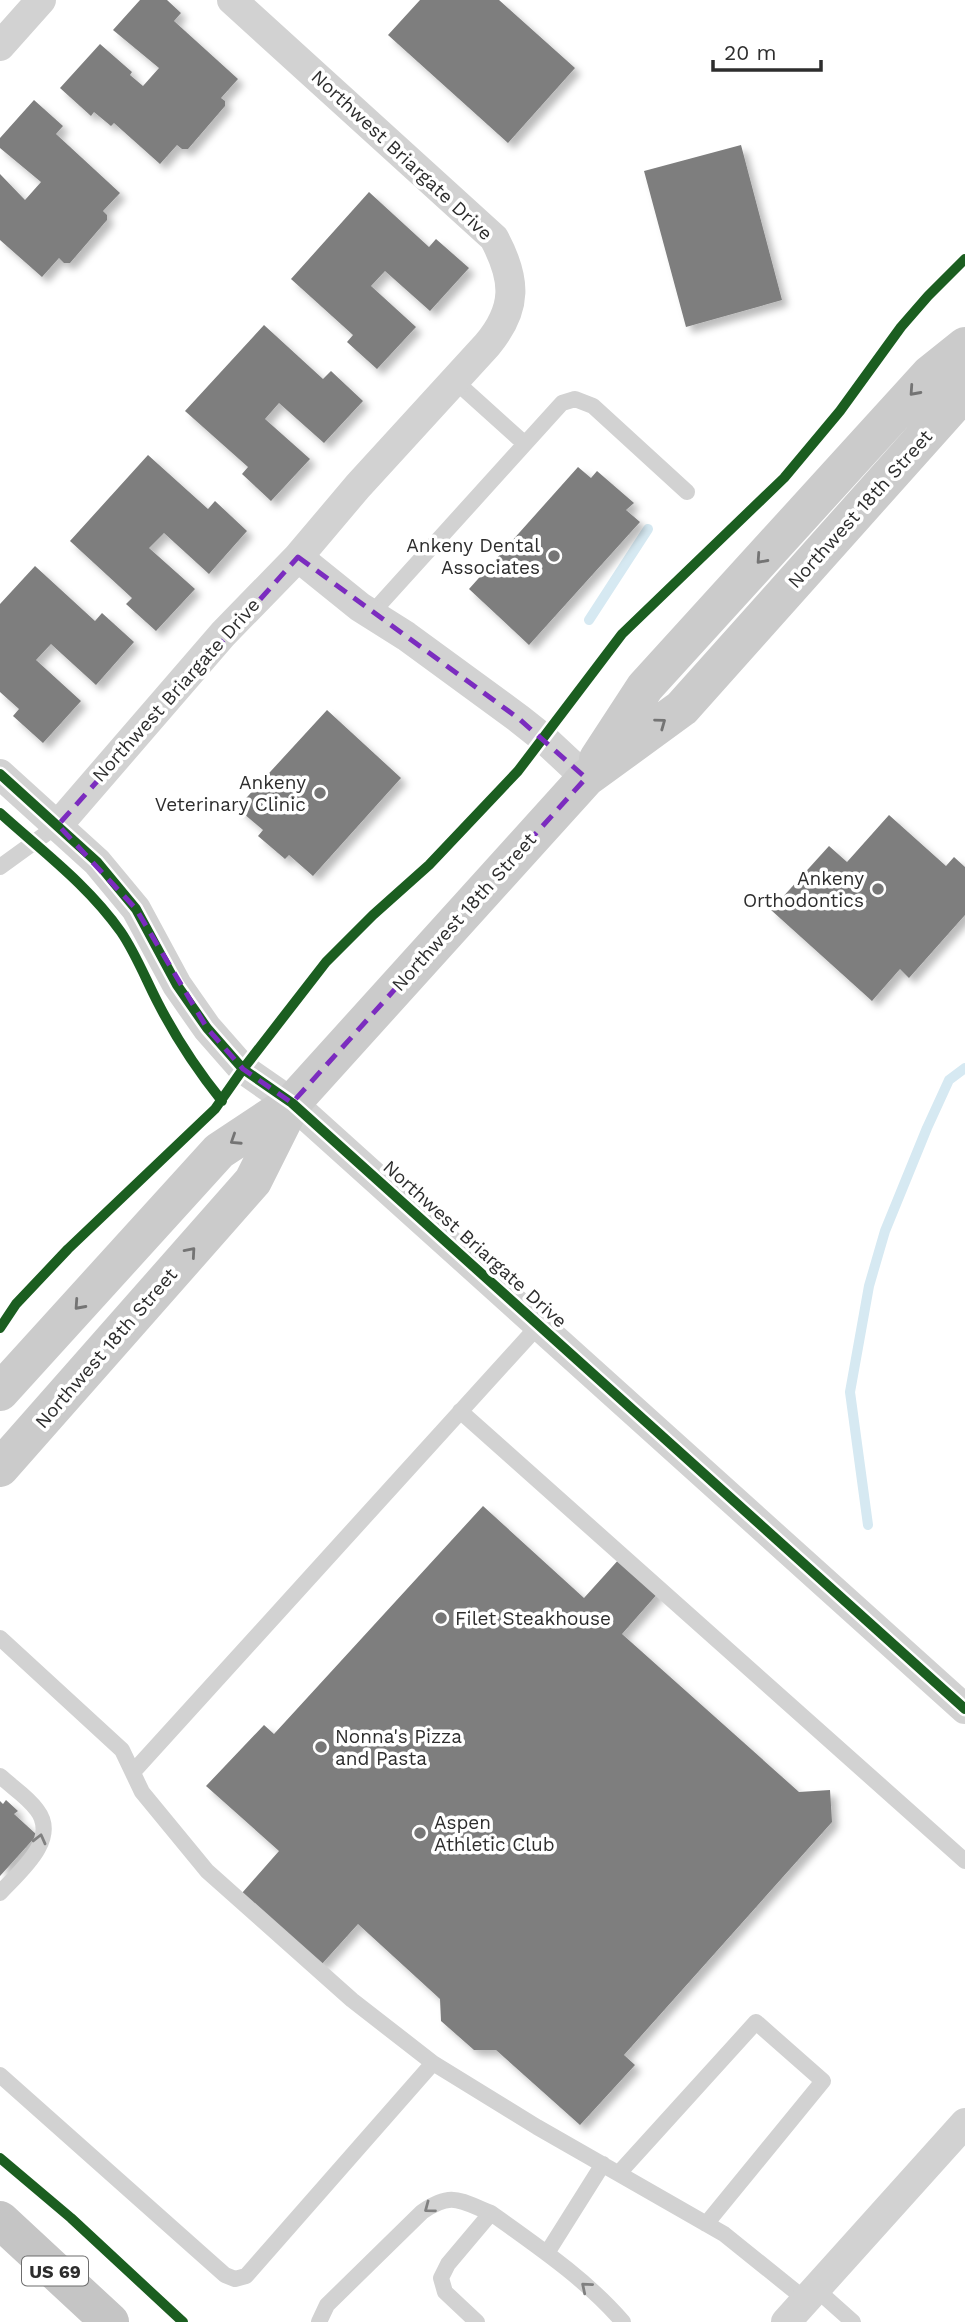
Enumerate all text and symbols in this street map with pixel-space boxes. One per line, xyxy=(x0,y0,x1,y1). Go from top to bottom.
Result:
scale bar xyxy=(713,28,822,72)
text: 20 m xyxy=(724,40,776,65)
street label: Northwest Briargate Drive xyxy=(307,65,497,245)
one-way arrow xyxy=(910,383,922,396)
street label: Northwest 18th Street xyxy=(783,425,937,593)
place label: Ankeny Dental Associates xyxy=(406,534,540,579)
marker: Ankeny Dental Associates xyxy=(546,548,562,564)
one-way arrow xyxy=(756,551,769,564)
street label: Northwest Briargate Drive xyxy=(87,593,265,787)
one-way arrow xyxy=(653,719,666,732)
place label: Ankeny Veterinary Clinic xyxy=(155,771,306,816)
marker: Ankeny Veterinary Clinic xyxy=(312,785,328,801)
street label: Northwest 18th Street xyxy=(387,828,541,996)
place label: Ankeny Orthodontics xyxy=(743,867,864,912)
marker: Ankeny Orthodontics xyxy=(870,881,886,897)
one-way arrow xyxy=(230,1132,243,1144)
street label: Northwest Briargate Drive xyxy=(378,1155,572,1333)
one-way arrow xyxy=(183,1247,195,1260)
street label: Northwest 18th Street xyxy=(30,1263,182,1433)
one-way arrow xyxy=(75,1297,87,1310)
place label: Filet Steakhouse xyxy=(455,1607,611,1630)
marker: Filet Steakhouse xyxy=(433,1610,449,1626)
place label: Nonna's Pizza and Pasta xyxy=(335,1725,462,1770)
marker: Nonna's Pizza and Pasta xyxy=(313,1739,329,1755)
place label: Aspen Athletic Club xyxy=(434,1811,555,1856)
marker: Aspen Athletic Club xyxy=(412,1825,428,1841)
one-way arrow xyxy=(32,1834,46,1846)
one-way arrow xyxy=(424,2200,436,2212)
road number: US 69 xyxy=(22,2256,88,2286)
one-way arrow xyxy=(582,2282,594,2295)

